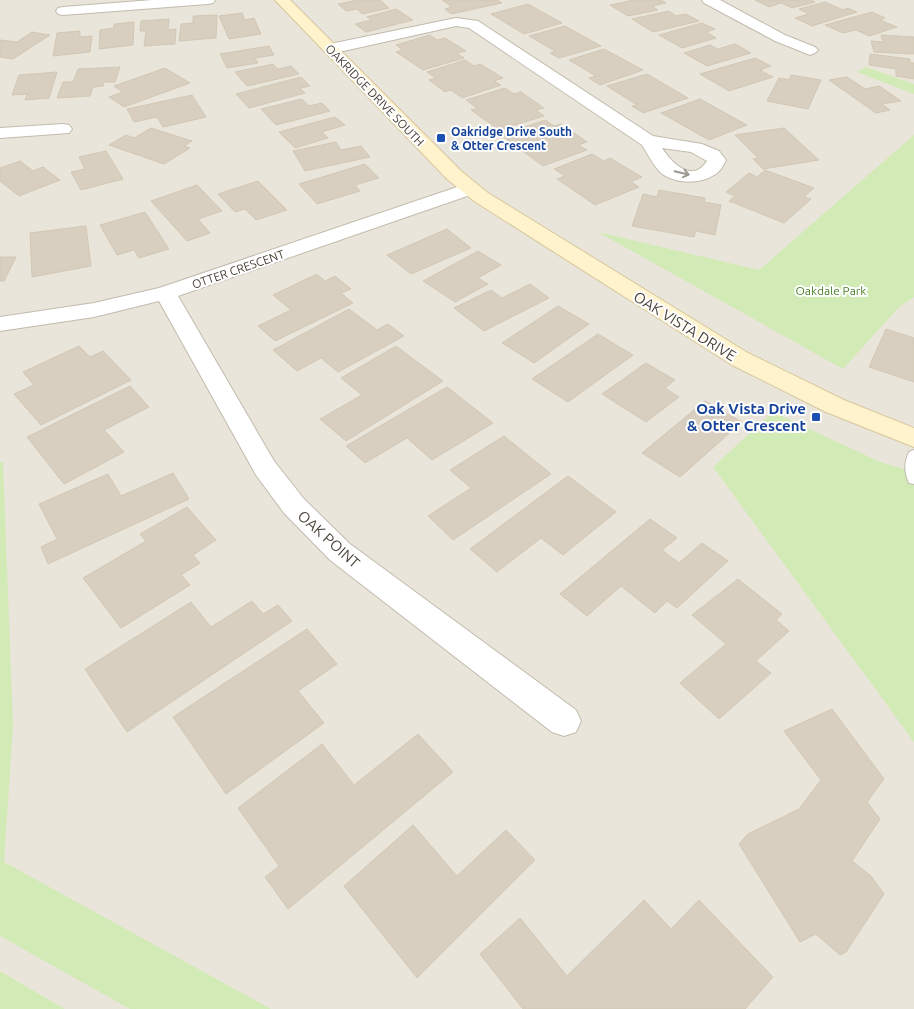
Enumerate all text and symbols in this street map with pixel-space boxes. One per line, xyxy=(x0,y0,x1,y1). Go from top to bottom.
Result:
street label: OAKRIDGE DRIVE SOUTH xyxy=(323,42,427,148)
place label: Oakridge Drive South & Otter Crescent xyxy=(451,125,572,152)
marker: Oakridge Drive South & Otter Crescent xyxy=(435,132,447,144)
one-way arrow xyxy=(673,169,689,178)
street label: OTTER CRESCENT xyxy=(190,247,286,291)
park label: Oakdale Park xyxy=(796,284,866,297)
street label: OAK VISTA DRIVE xyxy=(631,288,739,364)
place label: Oak Vista Drive & Otter Crescent xyxy=(687,400,807,434)
marker: Oak Vista Drive & Otter Crescent xyxy=(810,411,822,423)
street label: OAK POINT xyxy=(295,507,364,572)

